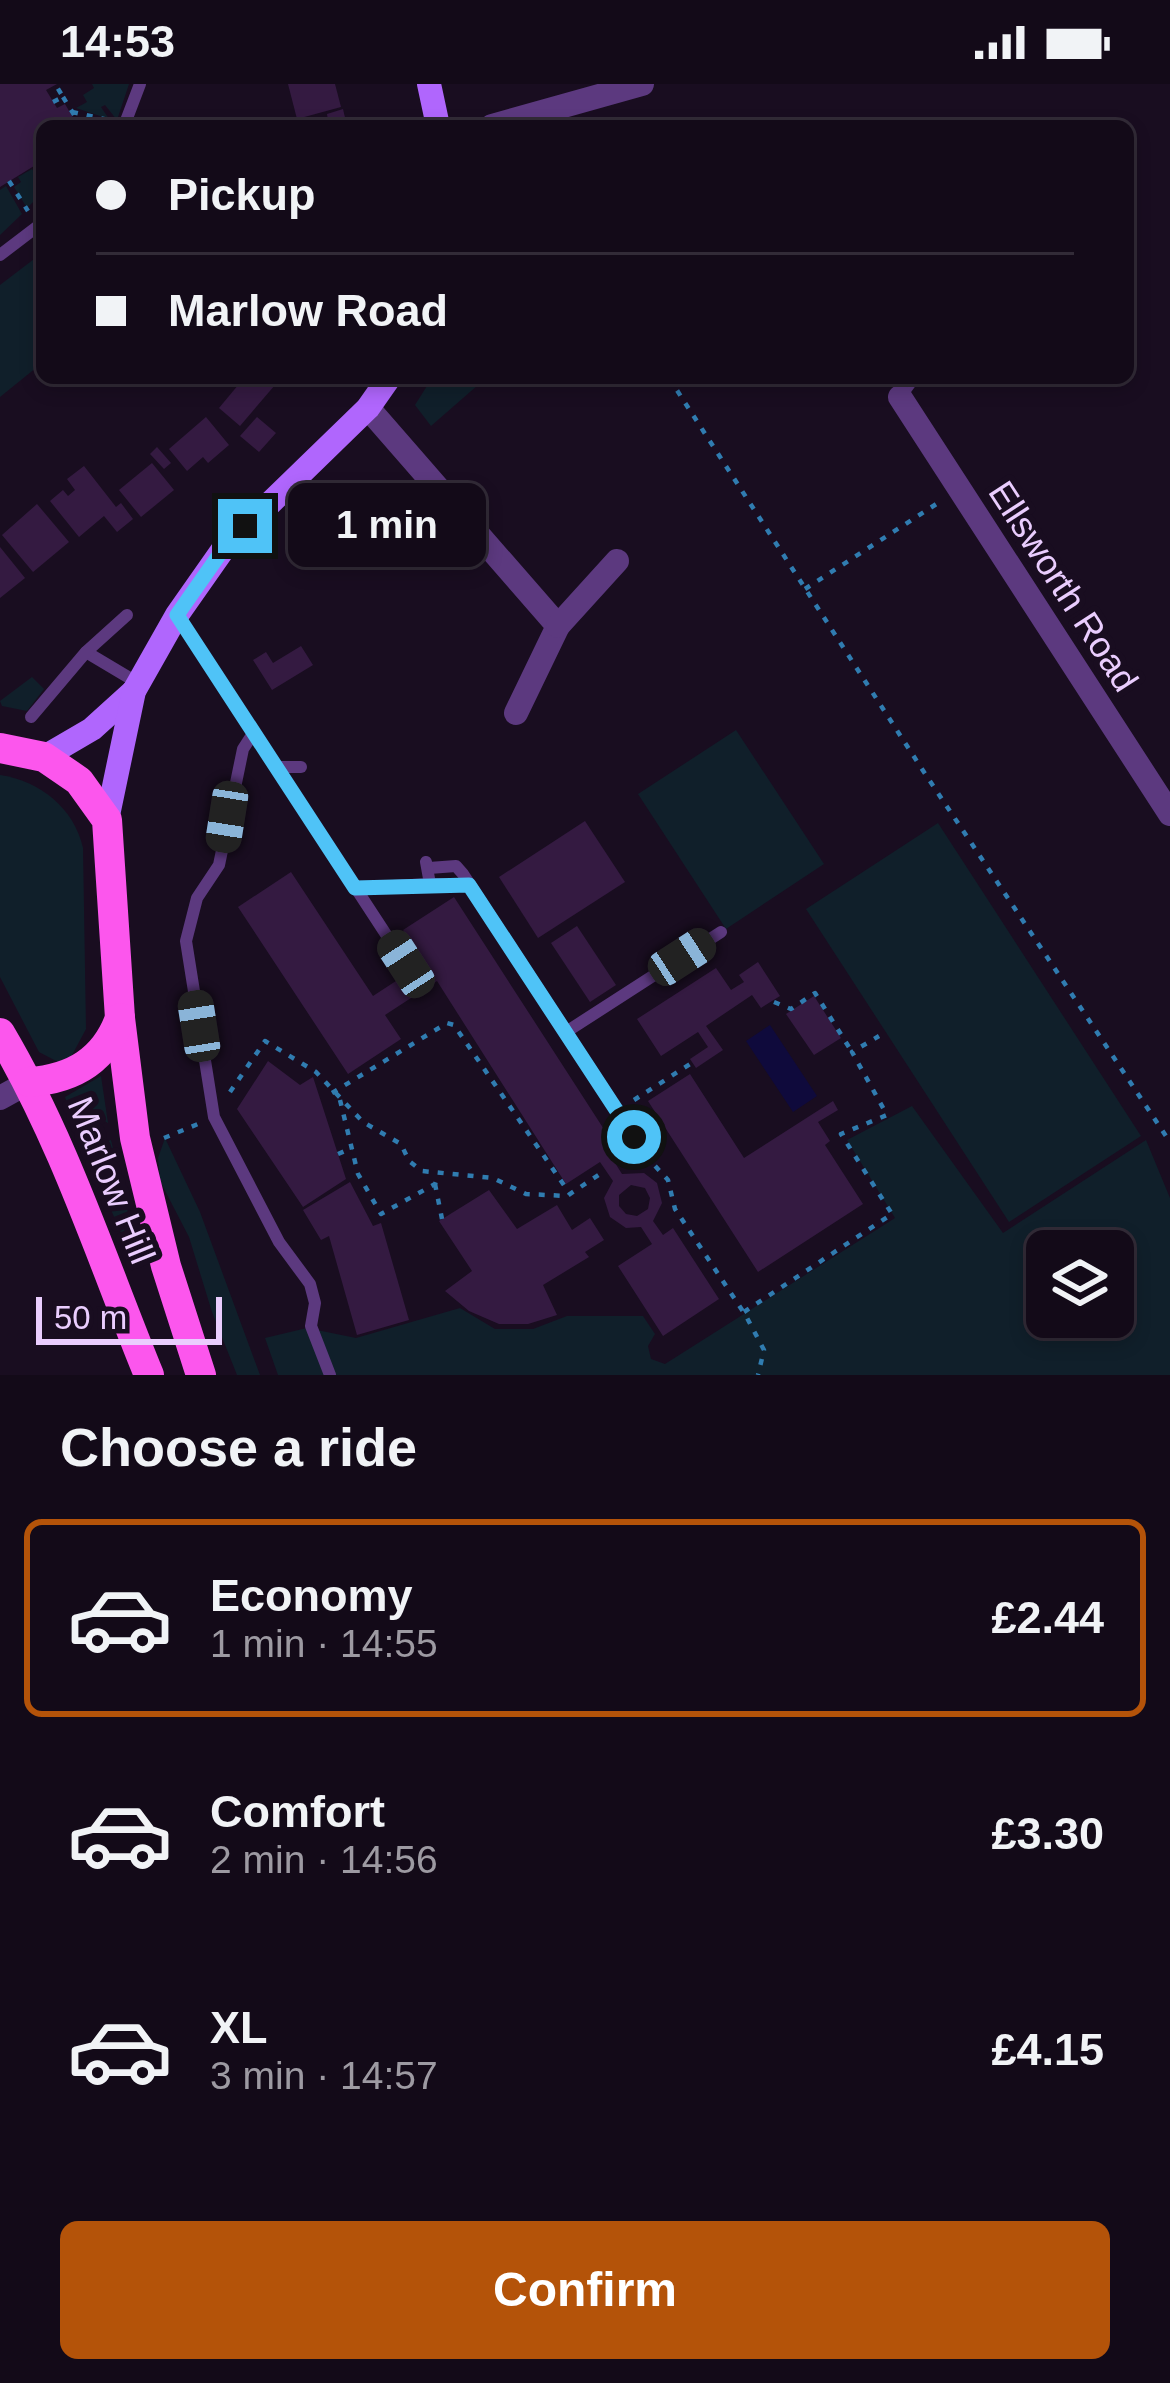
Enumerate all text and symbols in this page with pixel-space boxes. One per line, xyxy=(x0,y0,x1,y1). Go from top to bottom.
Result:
text: 14:53 xyxy=(60,16,175,67)
text: Pickup xyxy=(168,169,316,220)
text: Marlow Road xyxy=(168,285,448,336)
street label: Ellsworth Road xyxy=(980,474,1147,699)
callout: 1 min xyxy=(287,484,485,568)
route end xyxy=(218,499,272,553)
text: 1 min xyxy=(336,503,438,546)
car xyxy=(204,779,250,855)
car xyxy=(642,922,722,992)
car xyxy=(371,924,441,1004)
car xyxy=(176,988,222,1064)
street label: Marlow Hill xyxy=(60,1091,164,1269)
route start xyxy=(607,1110,661,1164)
map controls xyxy=(1026,1230,1134,1338)
button: layers xyxy=(1026,1230,1134,1338)
scale bar xyxy=(36,1291,222,1344)
text: 50 m xyxy=(54,1299,127,1336)
text: Choose a ride xyxy=(60,1417,417,1477)
icon: car xyxy=(66,1564,174,1672)
text: Economy xyxy=(210,1570,413,1621)
text: £2.44 xyxy=(991,1592,1104,1643)
text: 1 min · 14:55 xyxy=(210,1622,438,1665)
icon: car xyxy=(66,1780,174,1888)
text: Comfort xyxy=(210,1786,385,1837)
text: £3.30 xyxy=(991,1808,1104,1859)
text: 2 min · 14:56 xyxy=(210,1838,438,1881)
icon: car xyxy=(66,1996,174,2104)
text: XL xyxy=(210,2002,268,2053)
text: £4.15 xyxy=(991,2024,1104,2075)
text: 3 min · 14:57 xyxy=(210,2054,438,2097)
button: Confirm xyxy=(60,2221,1110,2359)

